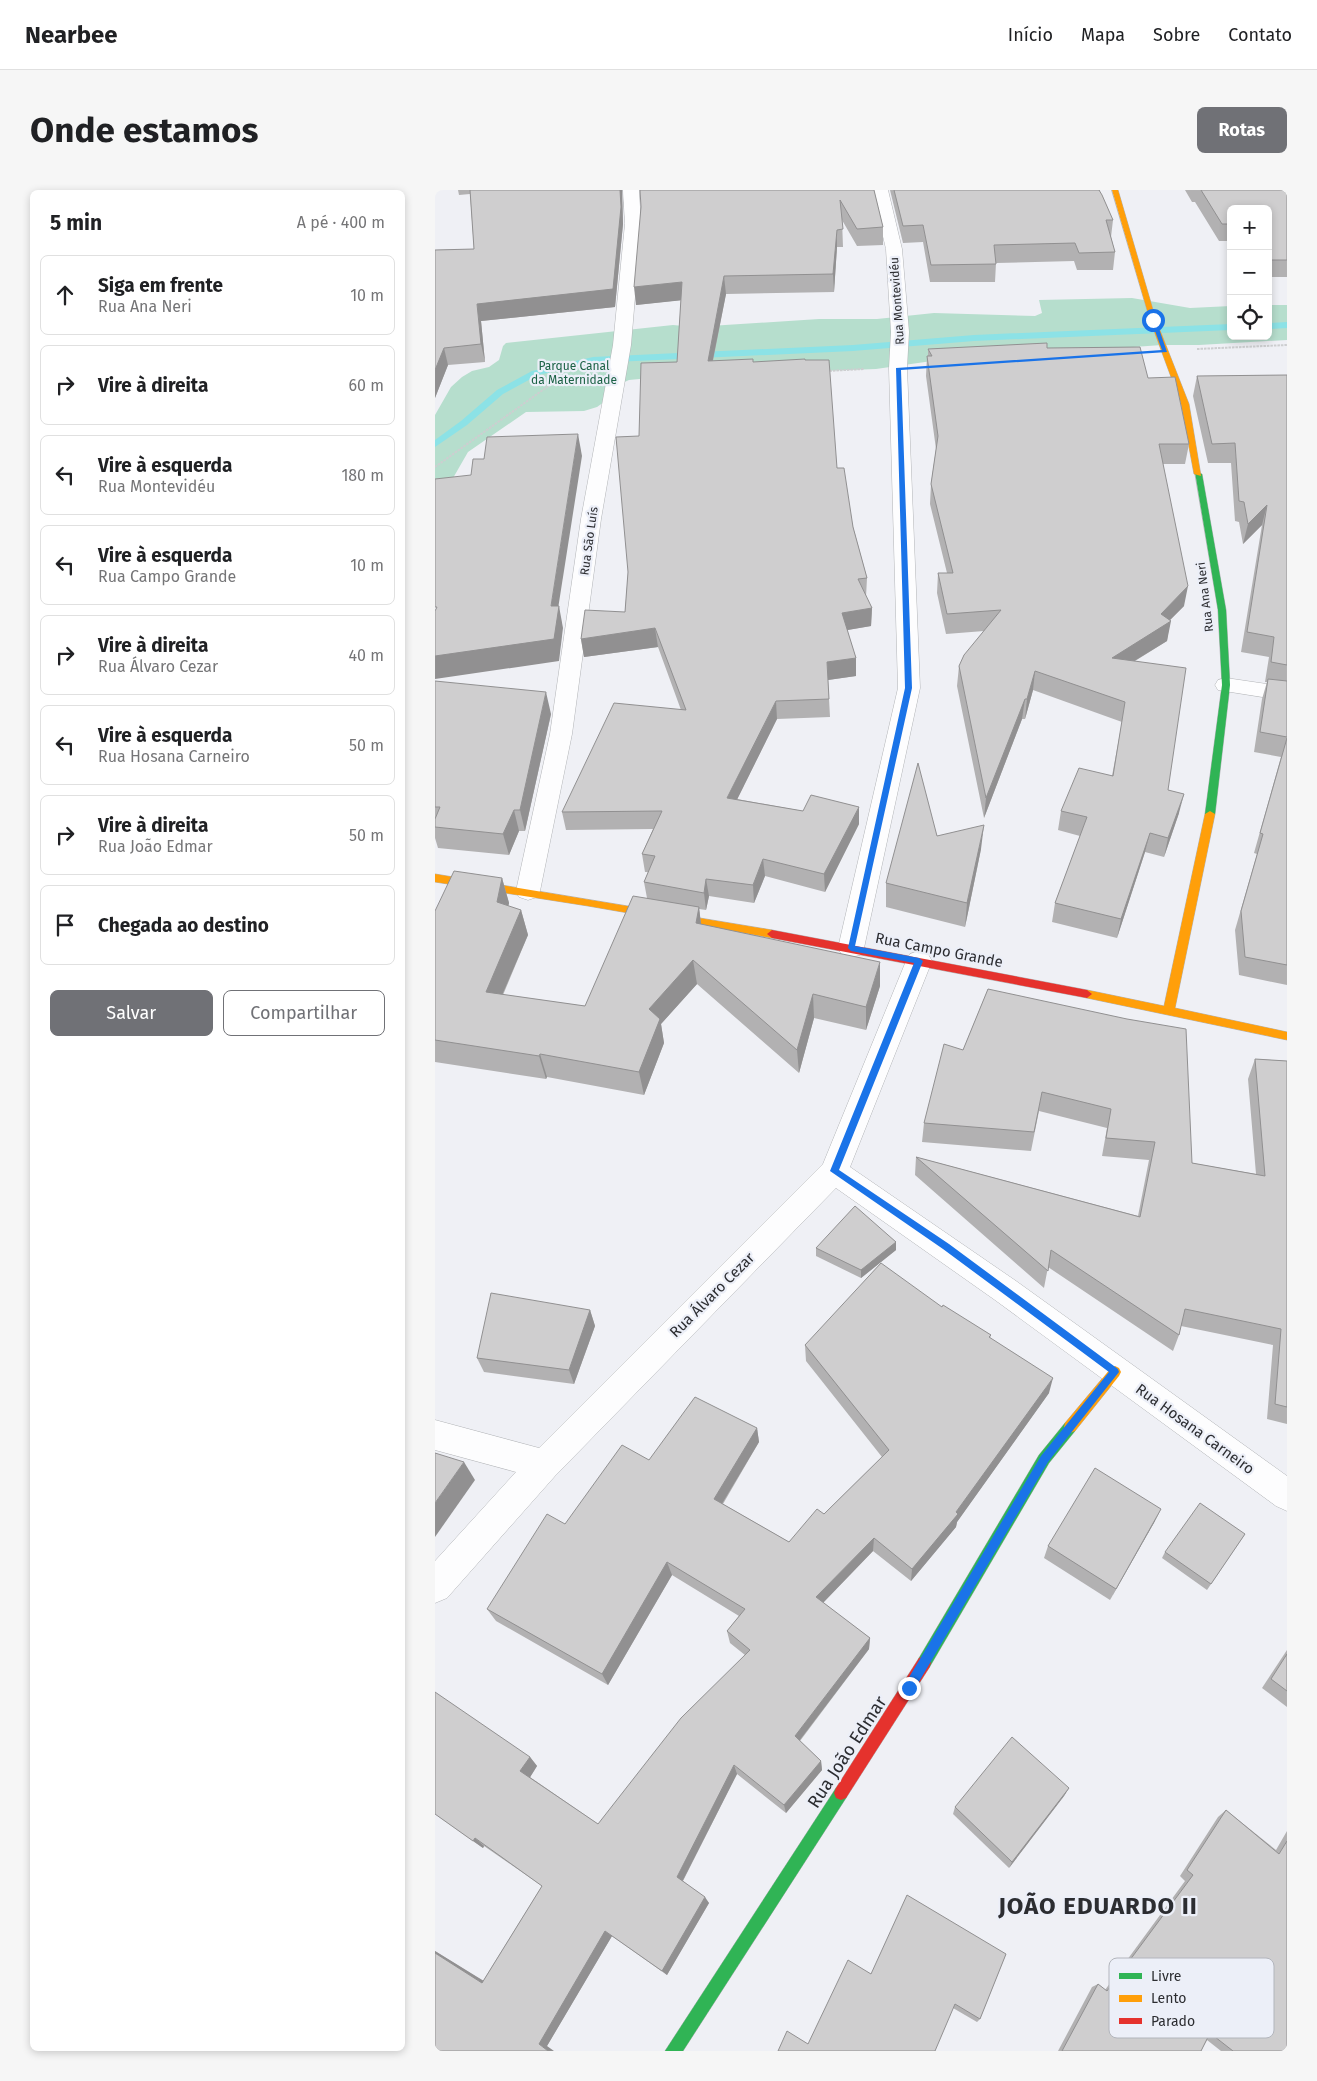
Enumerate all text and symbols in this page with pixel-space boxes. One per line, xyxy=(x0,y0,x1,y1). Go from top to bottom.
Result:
text: Nearbee xyxy=(25,21,118,49)
text: Início xyxy=(1008,24,1053,46)
text: Mapa xyxy=(1081,24,1125,46)
text: Sobre xyxy=(1153,24,1200,46)
text: Contato xyxy=(1228,24,1292,46)
button: Rotas xyxy=(1197,107,1287,153)
text: Onde estamos xyxy=(30,109,258,151)
map controls xyxy=(1227,205,1272,340)
button: + xyxy=(1227,205,1272,250)
text: 5 min xyxy=(50,210,102,236)
text: A pé · 400 m xyxy=(297,213,385,232)
button: − xyxy=(1227,250,1272,295)
street label: Rua Montevidéu xyxy=(887,257,907,345)
text: Siga em frente xyxy=(98,274,223,297)
icon: ahead xyxy=(51,281,79,309)
text: 10 m xyxy=(350,286,384,305)
button: locate xyxy=(1227,295,1272,340)
text: Rua Ana Neri xyxy=(98,297,192,316)
route start xyxy=(1142,309,1165,332)
park label: Parque Canal da Maternidade xyxy=(531,359,617,387)
icon: right xyxy=(51,371,79,399)
text: Vire à direita xyxy=(98,374,208,397)
text: 60 m xyxy=(349,376,384,395)
text: Vire à esquerda xyxy=(98,454,232,477)
icon: left xyxy=(51,461,79,489)
text: 180 m xyxy=(341,466,384,485)
text: Rua Montevidéu xyxy=(98,477,215,496)
street label: Rua São Luís xyxy=(577,505,601,576)
text: Vire à esquerda xyxy=(98,544,232,567)
icon: left xyxy=(51,551,79,579)
text: 10 m xyxy=(350,556,384,575)
street label: Rua Ana Neri xyxy=(1194,561,1216,633)
text: Rua Campo Grande xyxy=(98,567,236,586)
text: Vire à direita xyxy=(98,634,208,657)
icon: right xyxy=(51,641,79,669)
text: 40 m xyxy=(349,646,384,665)
text: Rua Álvaro Cezar xyxy=(98,657,218,676)
text: Vire à esquerda xyxy=(98,724,232,747)
icon: left xyxy=(51,731,79,759)
text: 50 m xyxy=(349,736,384,755)
text: Rua Hosana Carneiro xyxy=(98,747,250,766)
text: Vire à direita xyxy=(98,814,208,837)
icon: right xyxy=(51,821,79,849)
text: 50 m xyxy=(349,826,384,845)
text: Rua João Edmar xyxy=(98,837,213,856)
icon: arrive xyxy=(51,911,79,939)
text: Chegada ao destino xyxy=(98,914,269,937)
street label: Rua Campo Grande xyxy=(874,929,1004,971)
button: Salvar xyxy=(50,990,213,1036)
button: Compartilhar xyxy=(223,990,385,1036)
street label: Rua Álvaro Cezar xyxy=(666,1249,758,1341)
street label: Rua Hosana Carneiro xyxy=(1132,1380,1258,1478)
route end xyxy=(898,1677,921,1700)
street label: Rua João Edmar xyxy=(803,1692,891,1812)
district label: JOÃO EDUARDO II xyxy=(997,1892,1198,1920)
legend xyxy=(1109,1958,1274,2038)
text: Livre xyxy=(1151,1968,1181,1985)
text: Lento xyxy=(1151,1990,1186,2007)
text: Parado xyxy=(1151,2013,1195,2030)

